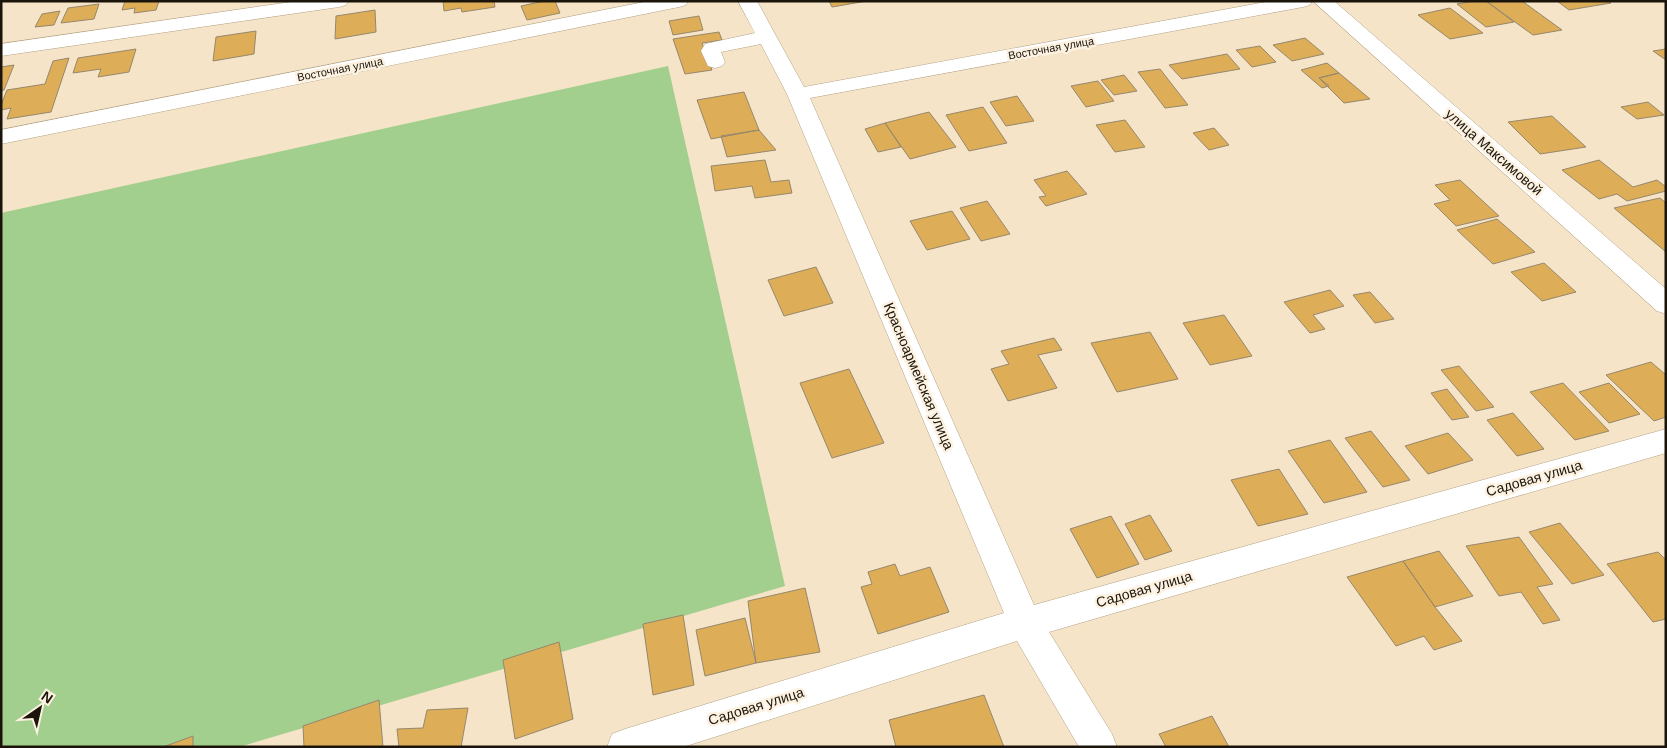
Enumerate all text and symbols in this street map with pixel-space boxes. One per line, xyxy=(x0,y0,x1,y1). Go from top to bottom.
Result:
street label: Восточная улица xyxy=(1007,34,1096,61)
street label: Восточная улица xyxy=(296,55,385,83)
street label: улица Максимовой xyxy=(1442,105,1546,199)
street label: Красноармейская улица xyxy=(881,300,957,452)
street label: Садовая улица xyxy=(1484,457,1584,499)
street label: Садовая улица xyxy=(1094,568,1194,610)
north arrow xyxy=(15,683,65,733)
street label: Садовая улица xyxy=(706,684,806,728)
text: N xyxy=(39,688,56,707)

